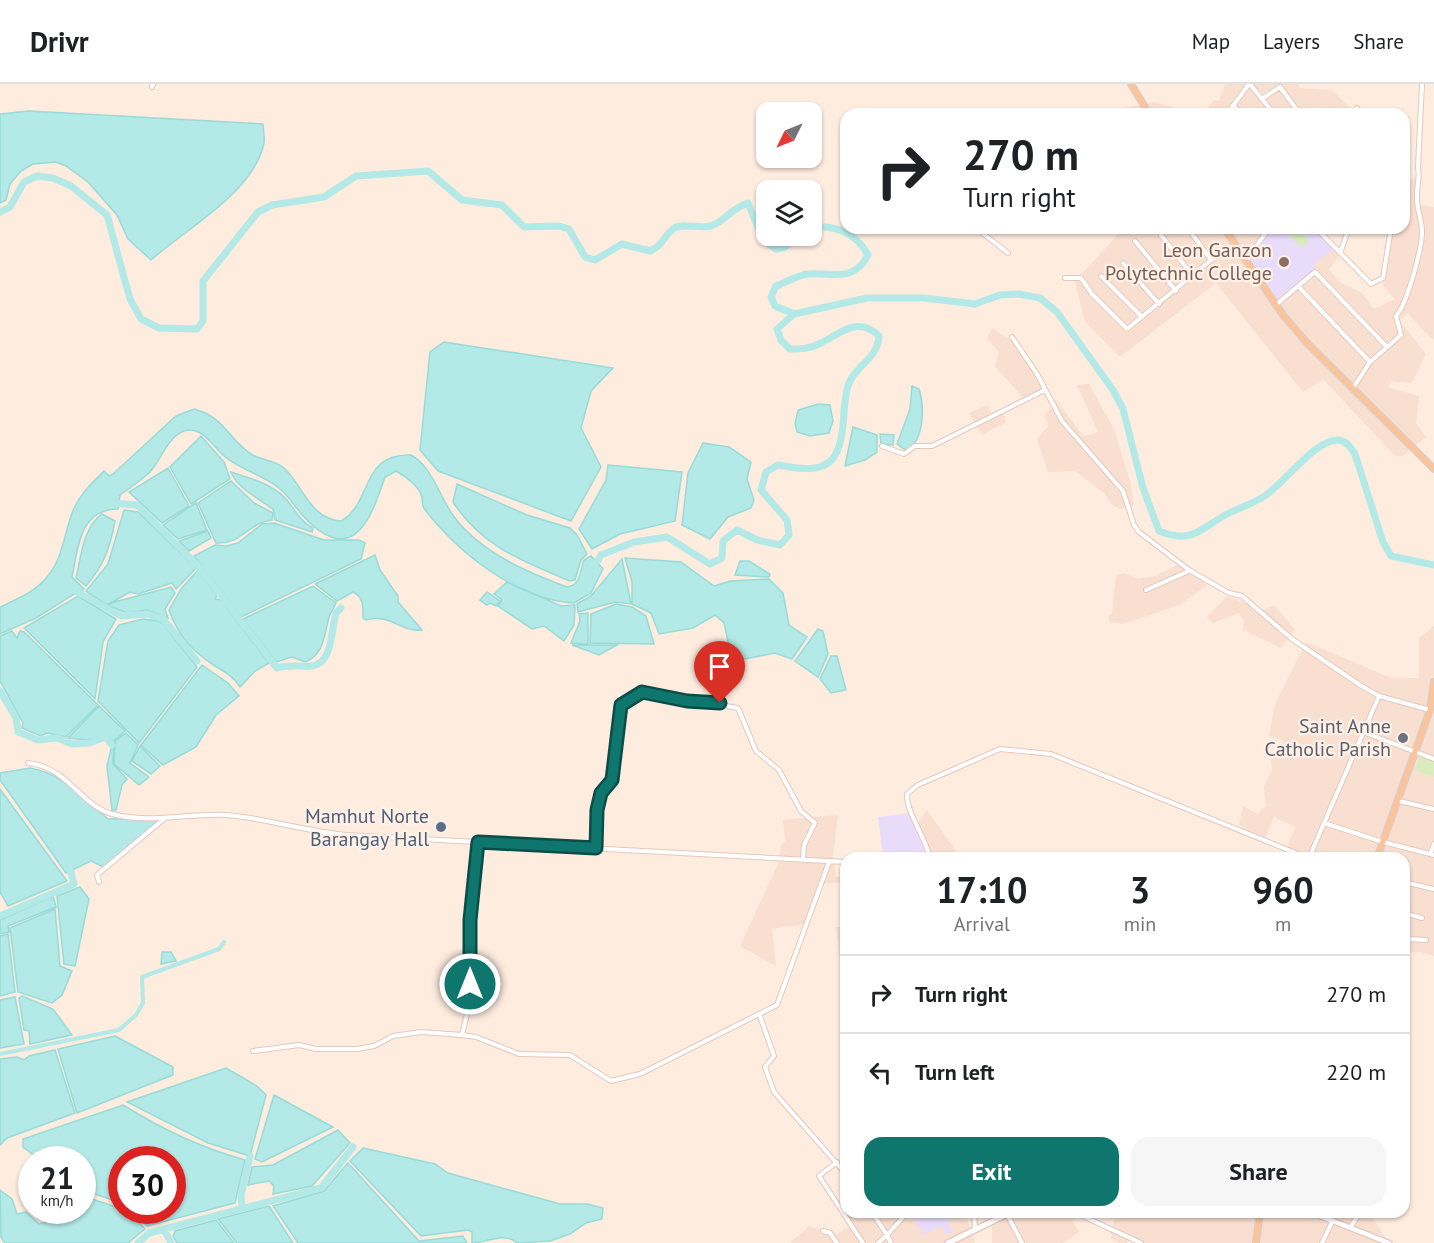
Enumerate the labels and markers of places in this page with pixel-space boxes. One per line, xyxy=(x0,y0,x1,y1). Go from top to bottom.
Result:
place label: Leon Ganzon Polytechnic College xyxy=(1105,237,1272,286)
marker: Leon Ganzon Polytechnic College xyxy=(1277,255,1291,269)
pin xyxy=(694,641,745,703)
place label: Saint Anne Catholic Parish xyxy=(1265,713,1391,762)
marker: Saint Anne Catholic Parish xyxy=(1396,731,1410,745)
place label: Mamhut Norte Barangay Hall xyxy=(305,803,429,852)
marker: Mamhut Norte Barangay Hall xyxy=(434,820,448,834)

